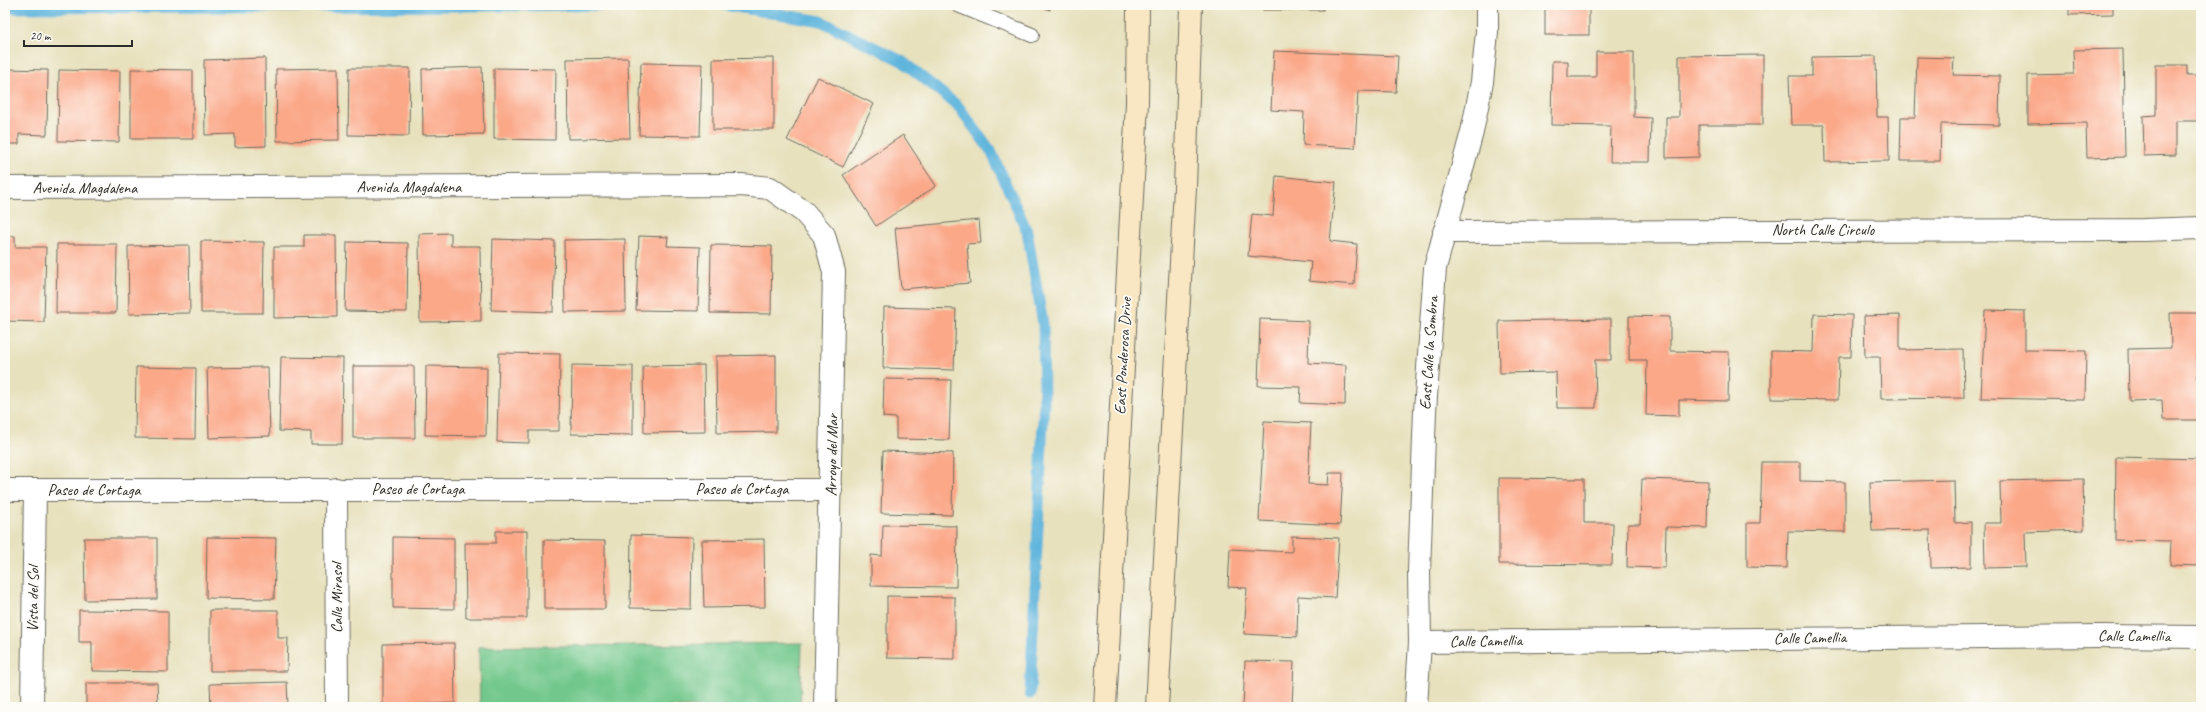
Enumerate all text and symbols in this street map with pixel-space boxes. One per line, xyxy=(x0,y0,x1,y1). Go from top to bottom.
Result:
scale bar xyxy=(24,22,132,48)
text: 20 m xyxy=(30,28,52,44)
street label: Avenida Magdalena xyxy=(357,177,462,197)
street label: Avenida Magdalena xyxy=(33,178,138,198)
street label: North Calle Circulo xyxy=(1772,220,1876,240)
street label: East Calle la Sombra xyxy=(1415,294,1443,410)
street label: East Ponderosa Drive xyxy=(1110,295,1136,415)
street label: Arroyo del Mar xyxy=(821,412,843,496)
street label: Paseo de Cortaga xyxy=(372,479,465,499)
street label: Paseo de Cortaga xyxy=(696,479,789,499)
street label: Paseo de Cortaga xyxy=(48,480,141,500)
street label: Calle Mirasol xyxy=(327,560,347,633)
street label: Vista del Sol xyxy=(22,563,44,632)
street label: Calle Camellia xyxy=(2098,626,2172,646)
street label: Calle Camellia xyxy=(1774,627,1848,649)
street label: Calle Camellia xyxy=(1450,630,1524,652)

